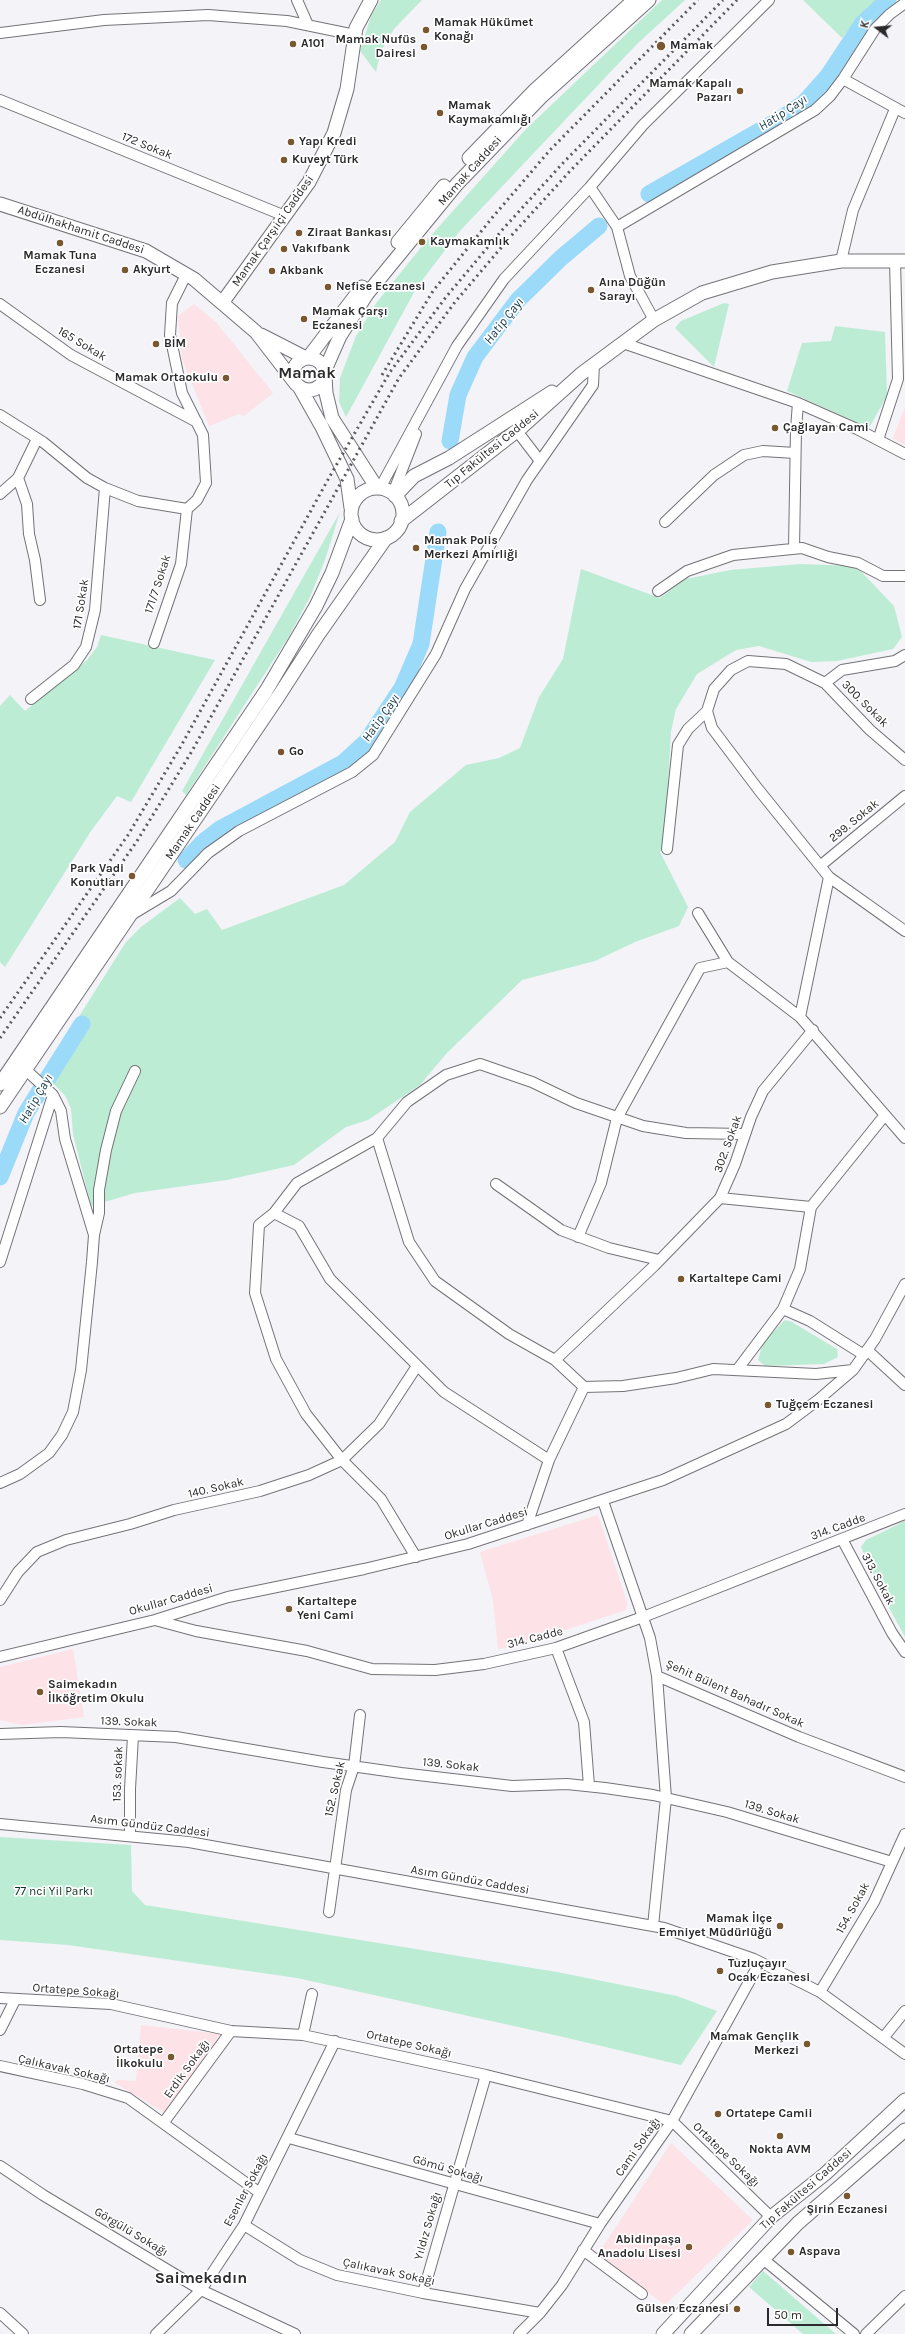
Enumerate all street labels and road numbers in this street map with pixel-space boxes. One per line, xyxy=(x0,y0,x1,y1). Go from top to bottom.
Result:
street label: 172 Sokak xyxy=(120,129,174,163)
street label: Mamak Caddesi xyxy=(435,133,505,209)
street label: Mamak Çarşıiçi Caddesi xyxy=(229,172,317,290)
street label: Abdülhakhamit Caddesi xyxy=(16,203,146,257)
street label: 165 Sokak xyxy=(55,324,109,364)
street label: Tıp Fakültesi Caddesi xyxy=(442,407,542,491)
street label: 171/7 Sokak xyxy=(142,553,174,615)
street label: 171 Sokak xyxy=(70,578,92,630)
street label: 300. Sokak xyxy=(839,678,891,730)
street label: Mamak Caddesi xyxy=(162,781,224,863)
street label: 299. Sokak xyxy=(826,797,882,845)
street label: 302. Sokak xyxy=(711,1113,745,1175)
street label: 140. Sokak xyxy=(187,1475,245,1501)
street label: Okullar Caddesi xyxy=(443,1504,529,1544)
street label: 314. Cadde xyxy=(809,1510,867,1544)
street label: 313. Sokak xyxy=(858,1550,898,1608)
street label: Okullar Caddesi xyxy=(127,1581,215,1619)
street label: 314. Cadde xyxy=(506,1624,564,1652)
street label: Şehit Bülent Bahadır Sokak xyxy=(663,1657,807,1731)
street label: 139. Sokak xyxy=(100,1714,158,1730)
street label: 153. sokak xyxy=(110,1746,126,1802)
street label: 139. Sokak xyxy=(422,1755,480,1775)
street label: 152. Sokak xyxy=(322,1760,348,1818)
street label: 139. Sokak xyxy=(743,1797,801,1827)
street label: Asım Gündüz Caddesi xyxy=(89,1812,211,1840)
street label: Asım Gündüz Caddesi xyxy=(410,1862,530,1898)
street label: 154. Sokak xyxy=(833,1880,873,1936)
street label: Ortatepe Sokağı xyxy=(32,1981,120,2001)
street label: Ortatepe Sokağı xyxy=(365,2027,453,2061)
street label: Erdik Sokağı xyxy=(161,2037,213,2101)
street label: Çalıkavak Sokağı xyxy=(17,2051,111,2087)
street label: Cami Sokağı xyxy=(612,2115,664,2179)
street label: Ortatepe Sokağı xyxy=(690,2119,762,2191)
street label: Tıp Fakültesi Caddesi xyxy=(757,2145,855,2233)
street label: Esenler Sokağı xyxy=(221,2151,271,2229)
street label: Gömü Sokağı xyxy=(411,2152,485,2186)
street label: Yıldız Sokağı xyxy=(411,2190,445,2262)
street label: Görgülü Sokağı xyxy=(92,2204,170,2260)
street label: Çalıkavak Sokağı xyxy=(342,2255,436,2289)

